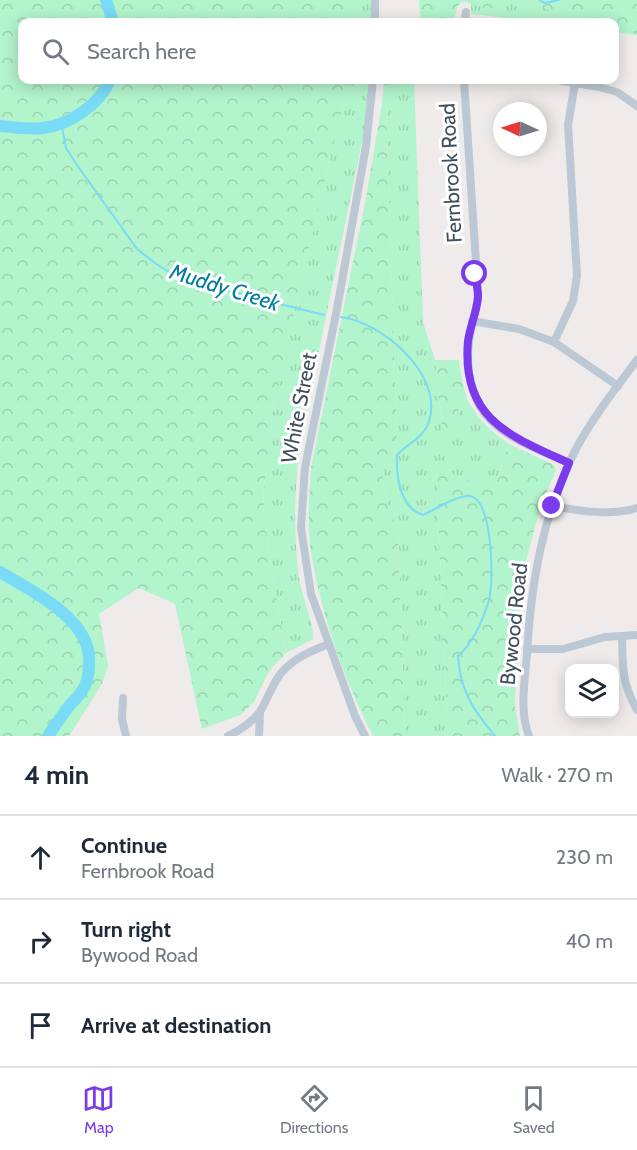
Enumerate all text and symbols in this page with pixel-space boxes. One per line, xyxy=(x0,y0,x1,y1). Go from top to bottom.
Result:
search box xyxy=(18,18,619,84)
icon: search xyxy=(39,35,72,68)
text: Search here xyxy=(87,38,196,65)
street label: Fernbrook Road xyxy=(434,102,467,244)
north arrow xyxy=(493,102,547,156)
water label: Muddy Creek xyxy=(166,258,283,317)
route start xyxy=(461,260,487,286)
street label: White Street xyxy=(276,350,321,465)
route end xyxy=(538,492,564,518)
street label: Bywood Road xyxy=(495,562,532,686)
map controls xyxy=(565,664,619,718)
button: layers xyxy=(565,664,619,718)
text: 4 min xyxy=(24,759,89,791)
text: Walk · 270 m xyxy=(501,763,613,787)
text: Continue xyxy=(81,832,167,859)
icon: ahead xyxy=(24,841,57,874)
text: 230 m xyxy=(556,845,613,869)
text: Fernbrook Road xyxy=(81,859,214,883)
text: Turn right xyxy=(81,916,171,943)
icon: right xyxy=(24,925,57,958)
text: 40 m xyxy=(565,929,613,953)
text: Bywood Road xyxy=(81,943,198,967)
icon: arrive xyxy=(24,1009,57,1042)
text: Arrive at destination xyxy=(81,1012,271,1039)
tab: Map xyxy=(82,1082,115,1137)
tab: Directions xyxy=(280,1082,348,1137)
tab: Saved xyxy=(513,1082,555,1137)

